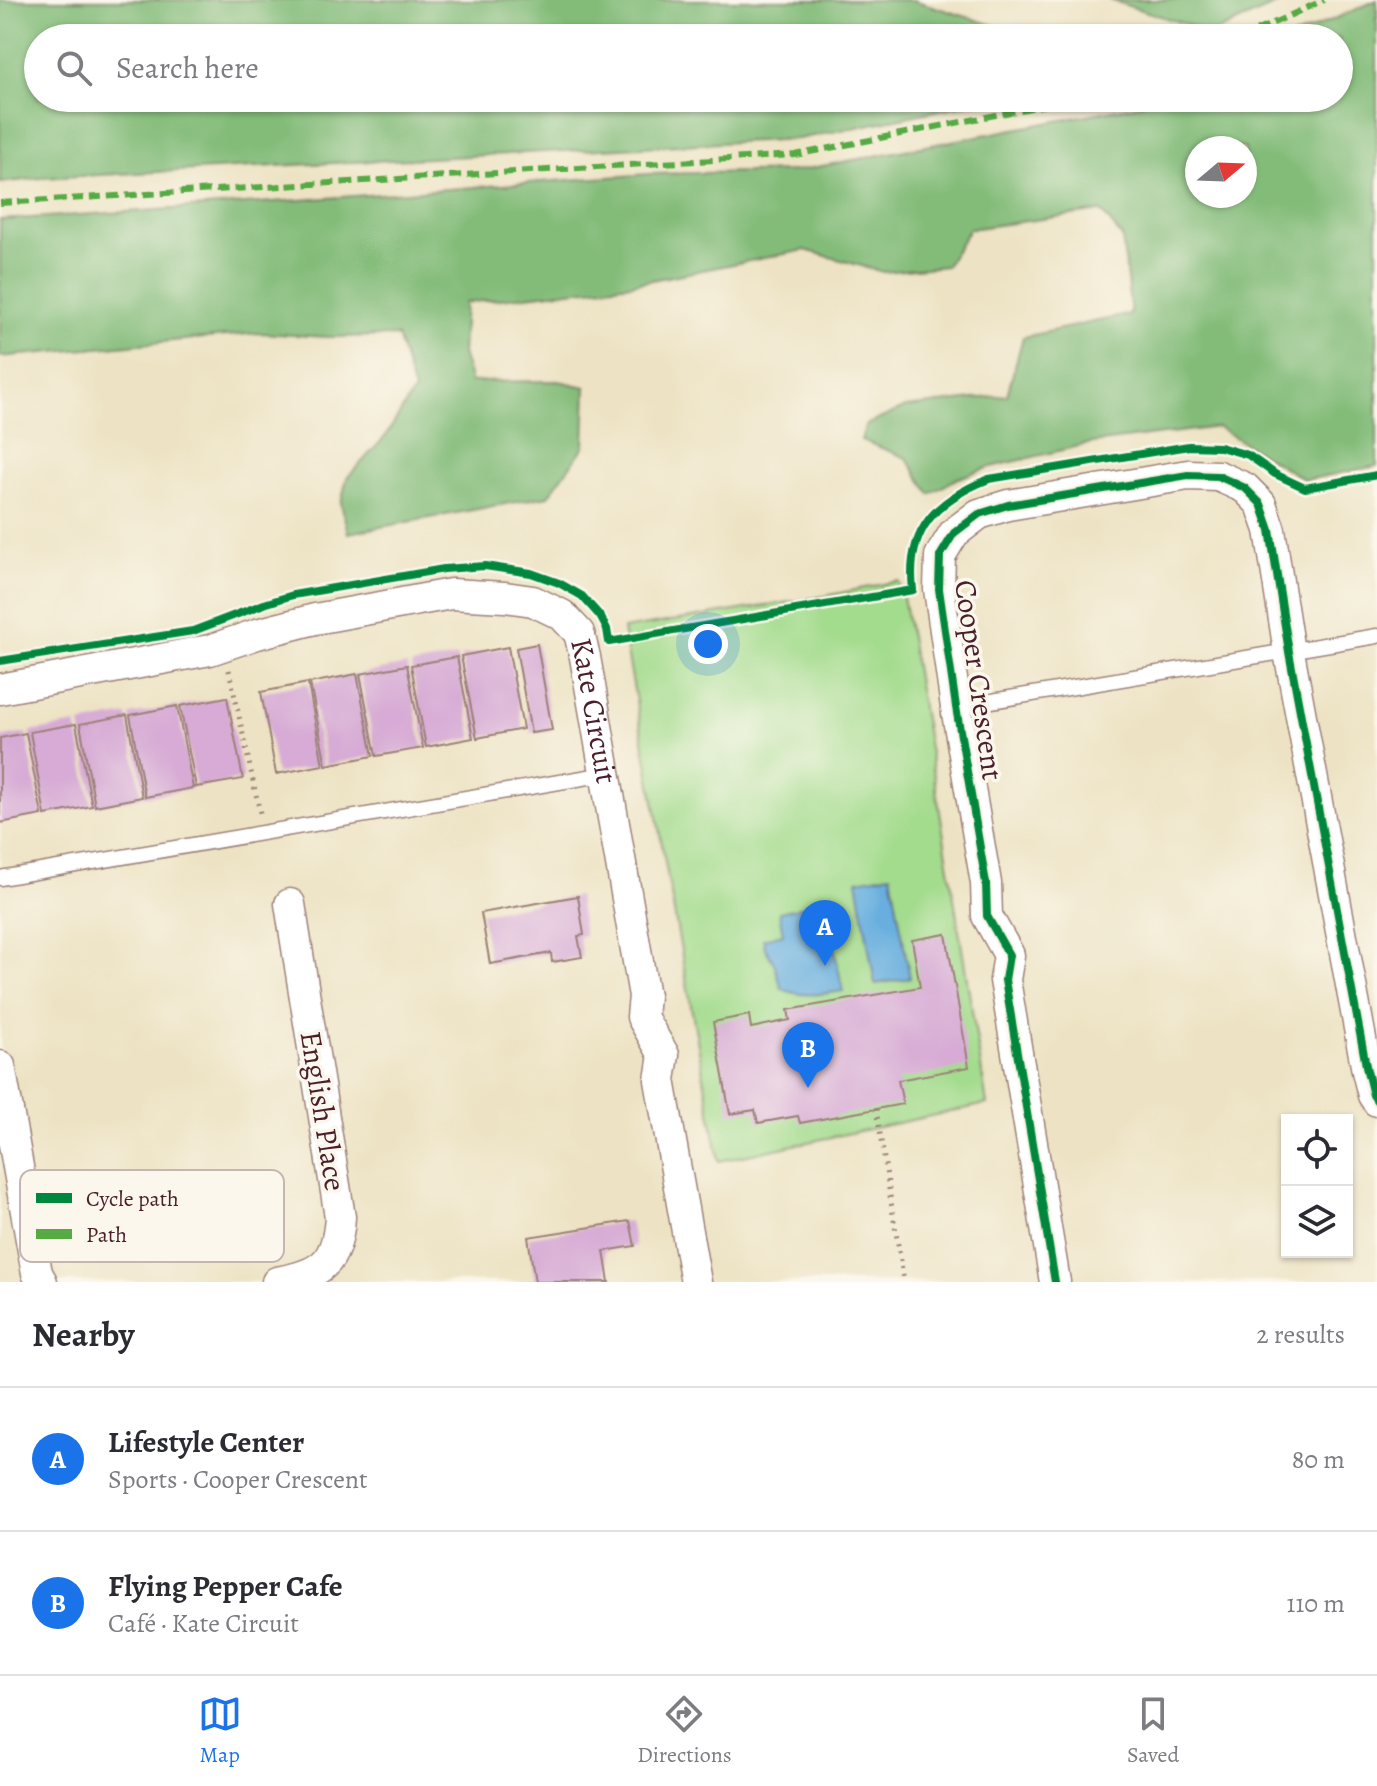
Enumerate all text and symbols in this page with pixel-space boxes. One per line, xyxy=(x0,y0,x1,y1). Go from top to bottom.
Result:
search box xyxy=(24,24,1353,112)
icon: search xyxy=(52,46,96,90)
text: Search here xyxy=(116,48,259,88)
north arrow xyxy=(1185,136,1257,208)
street label: Cooper Crescent xyxy=(945,577,1013,783)
your location xyxy=(688,624,728,664)
street label: Kate Circuit xyxy=(561,634,627,787)
pin: A xyxy=(799,900,851,966)
pin: B xyxy=(782,1022,834,1088)
street label: English Place xyxy=(291,1028,355,1194)
map controls xyxy=(1281,1114,1353,1258)
button: locate xyxy=(1281,1114,1353,1186)
legend xyxy=(20,1170,284,1262)
text: Cycle path xyxy=(86,1184,179,1214)
button: layers xyxy=(1281,1186,1353,1258)
text: Path xyxy=(86,1220,127,1250)
text: Nearby xyxy=(32,1311,135,1358)
text: 2 results xyxy=(1256,1317,1345,1352)
text: Lifestyle Center xyxy=(108,1422,304,1462)
text: A xyxy=(50,1442,66,1477)
text: 80 m xyxy=(1292,1442,1345,1477)
text: Sports · Cooper Crescent xyxy=(108,1462,368,1497)
text: Flying Pepper Cafe xyxy=(108,1566,343,1606)
text: B xyxy=(50,1586,66,1621)
text: 110 m xyxy=(1287,1586,1345,1621)
text: Café · Kate Circuit xyxy=(108,1606,299,1641)
tab: Map xyxy=(198,1692,242,1770)
tab: Directions xyxy=(637,1692,732,1770)
tab: Saved xyxy=(1127,1692,1179,1770)

